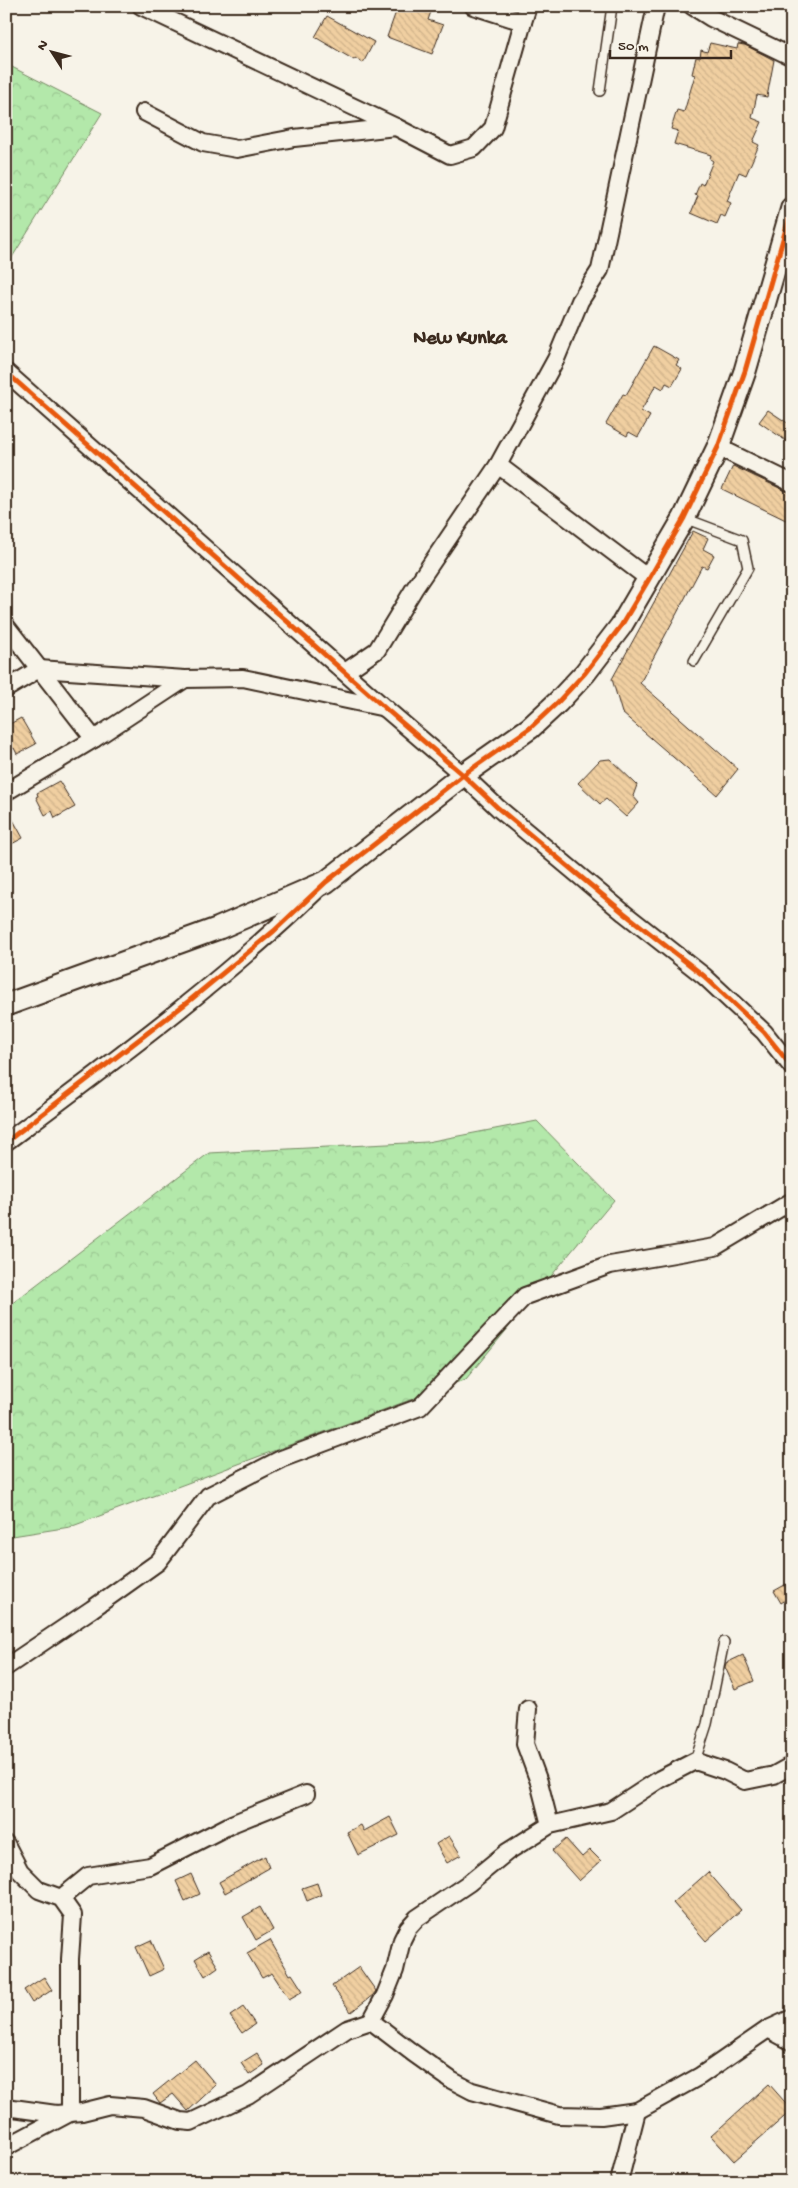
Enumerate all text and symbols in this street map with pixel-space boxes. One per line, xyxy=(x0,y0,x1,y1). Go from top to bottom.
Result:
north arrow xyxy=(28,28,78,78)
scale bar xyxy=(610,28,732,60)
text: N xyxy=(34,37,53,55)
text: 50 m xyxy=(618,38,649,56)
district label: New Kunka xyxy=(413,328,508,351)

